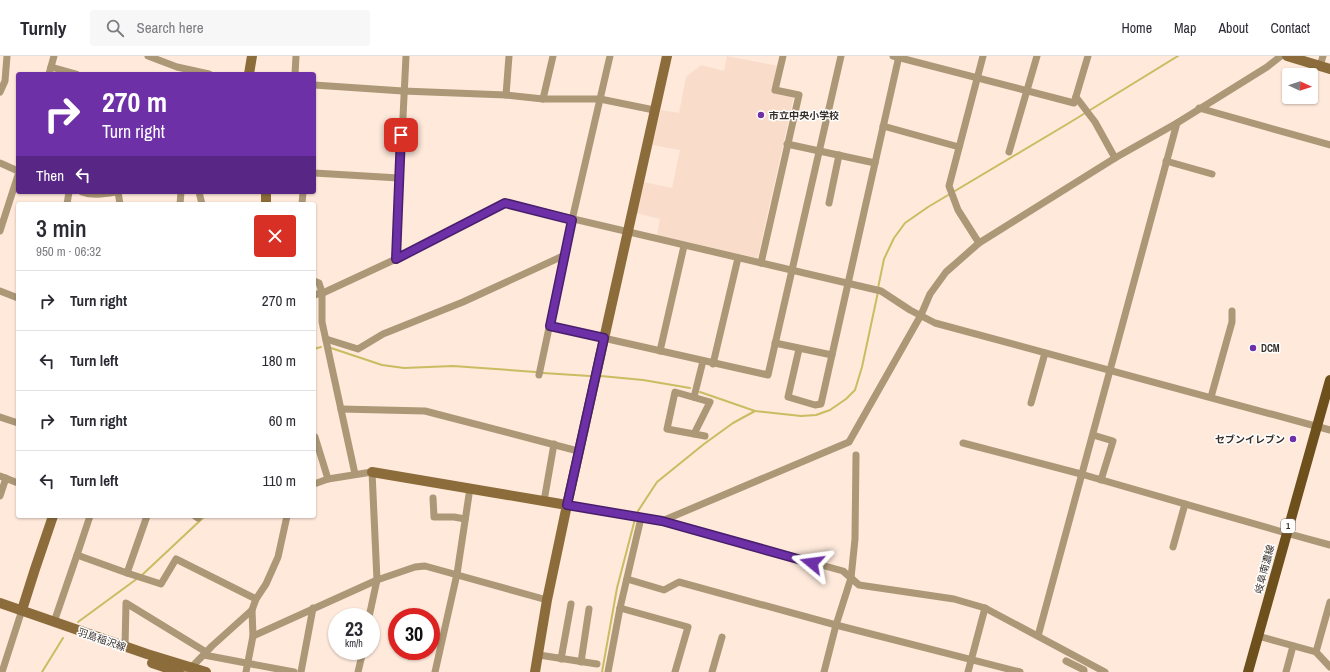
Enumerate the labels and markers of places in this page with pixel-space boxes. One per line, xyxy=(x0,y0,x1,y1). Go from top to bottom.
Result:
place label: 市立中央小学校 xyxy=(769,109,839,122)
marker: 市立中央小学校 xyxy=(756,110,766,120)
pin xyxy=(384,118,418,152)
place label: DCM xyxy=(1261,342,1280,355)
marker: DCM xyxy=(1248,343,1258,353)
place label: セブンイレブン xyxy=(1215,433,1285,446)
marker: セブンイレブン xyxy=(1288,434,1298,444)

